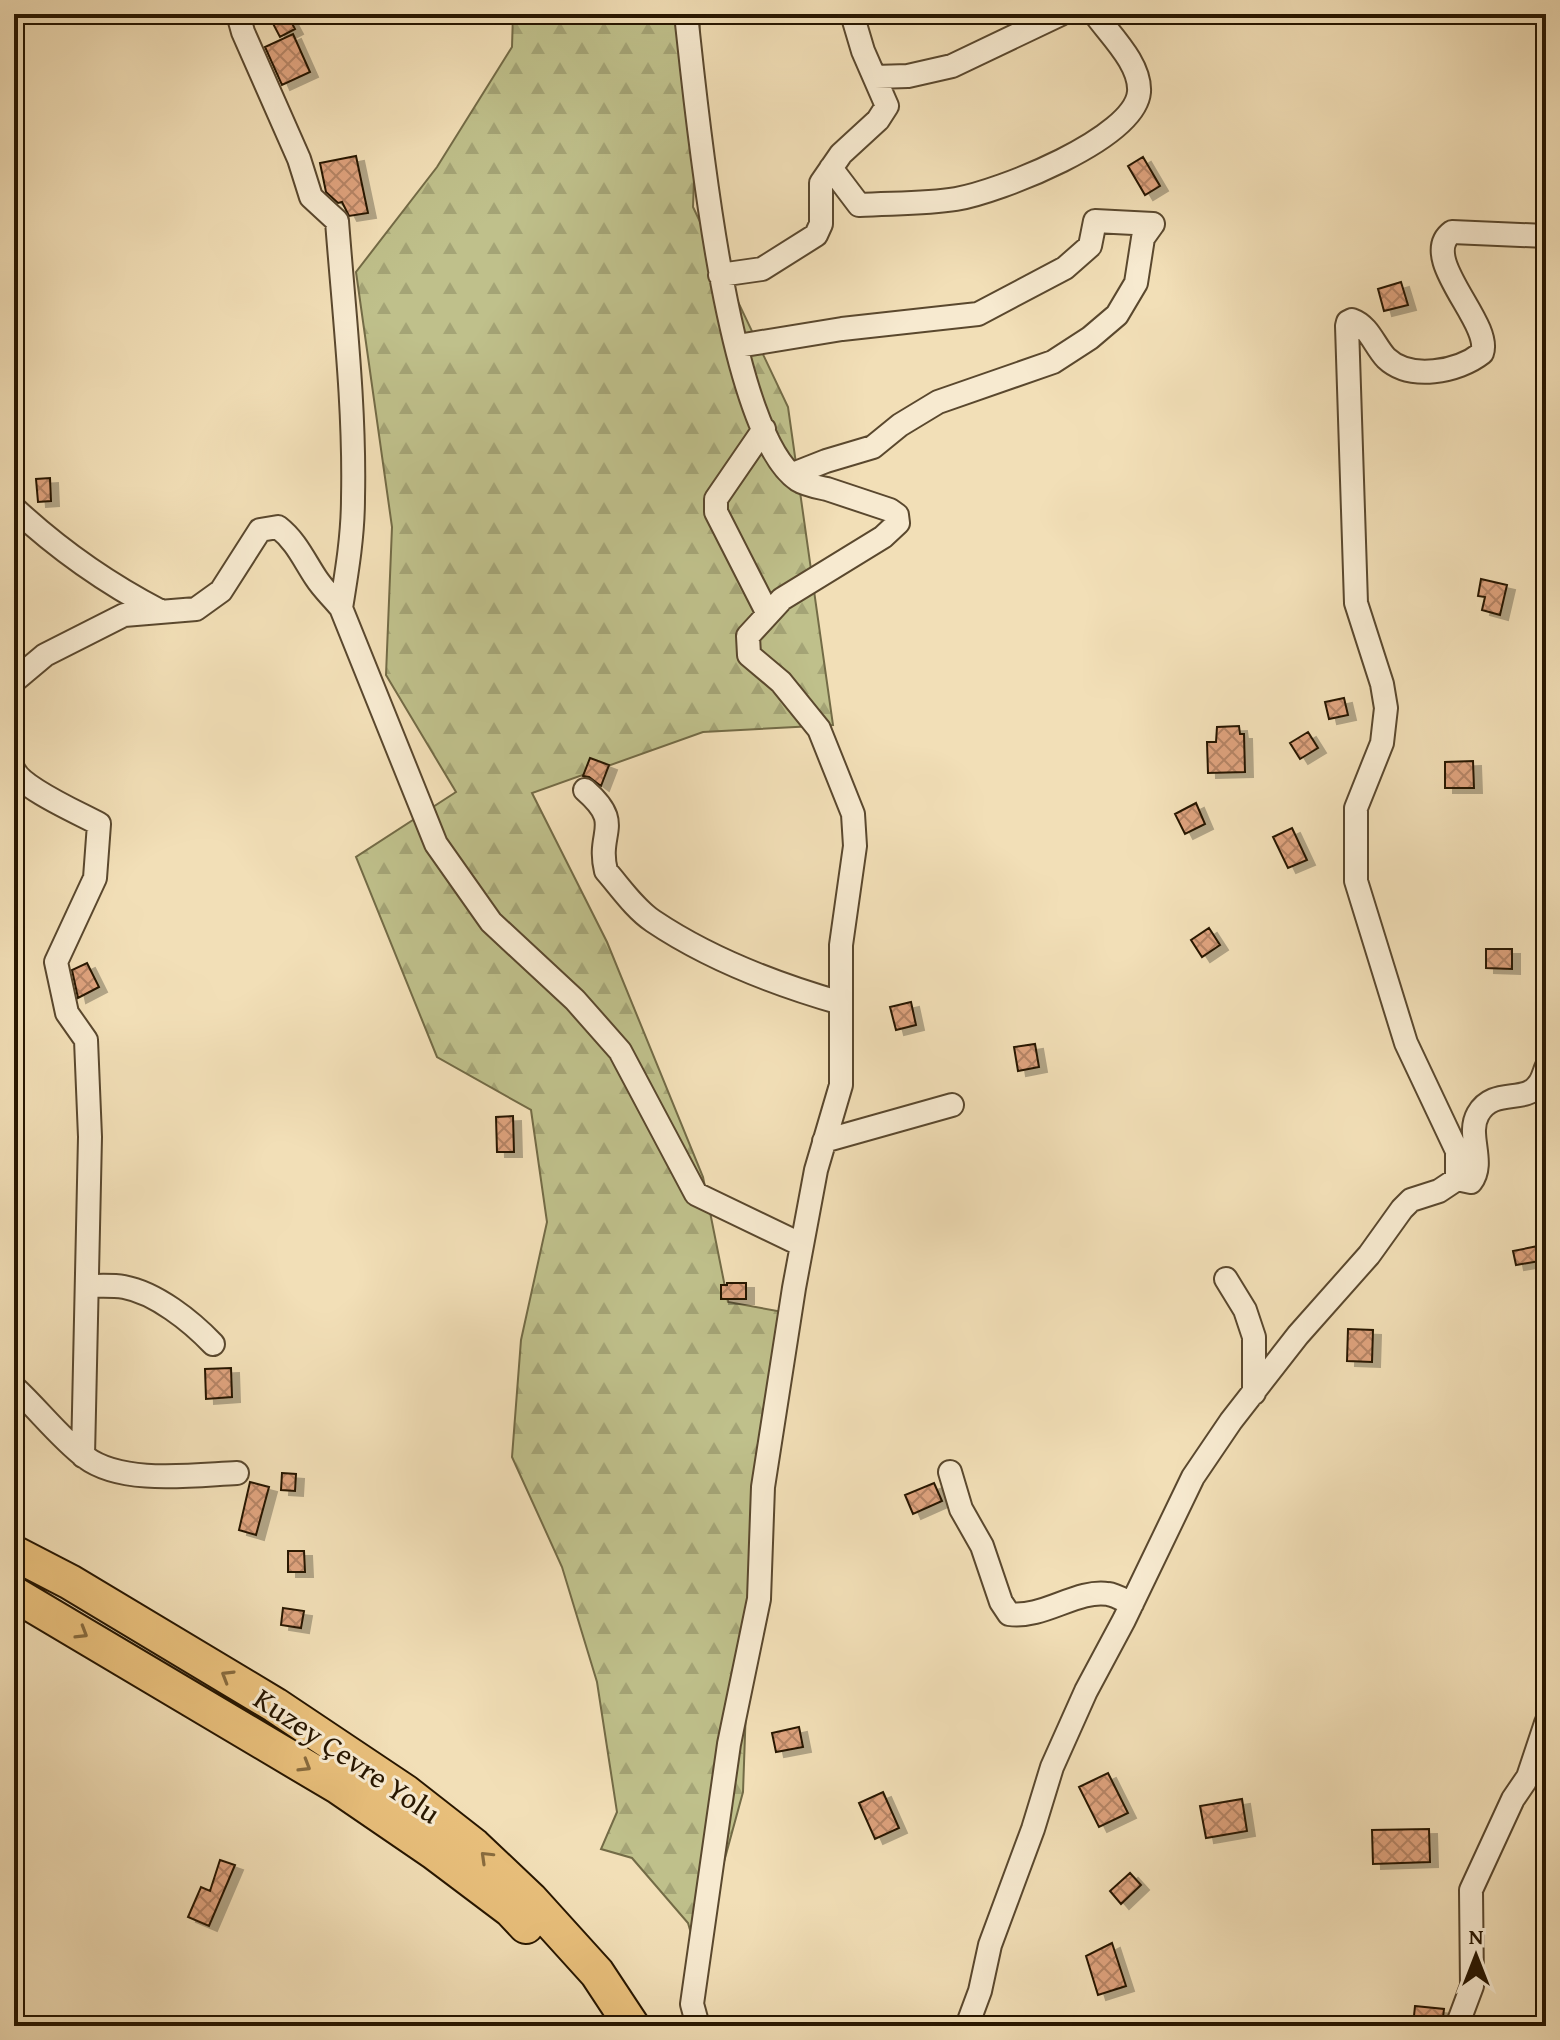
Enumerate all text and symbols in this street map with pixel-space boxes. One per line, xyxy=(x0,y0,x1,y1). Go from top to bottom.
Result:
one-way arrow xyxy=(73,1623,88,1639)
one-way arrow xyxy=(221,1670,236,1686)
street label: Kuzey Çevre Yolu xyxy=(245,1676,450,1834)
one-way arrow xyxy=(296,1757,311,1772)
one-way arrow xyxy=(481,1852,495,1867)
north arrow xyxy=(1436,1916,1516,1996)
text: N xyxy=(1469,1920,1484,1952)

